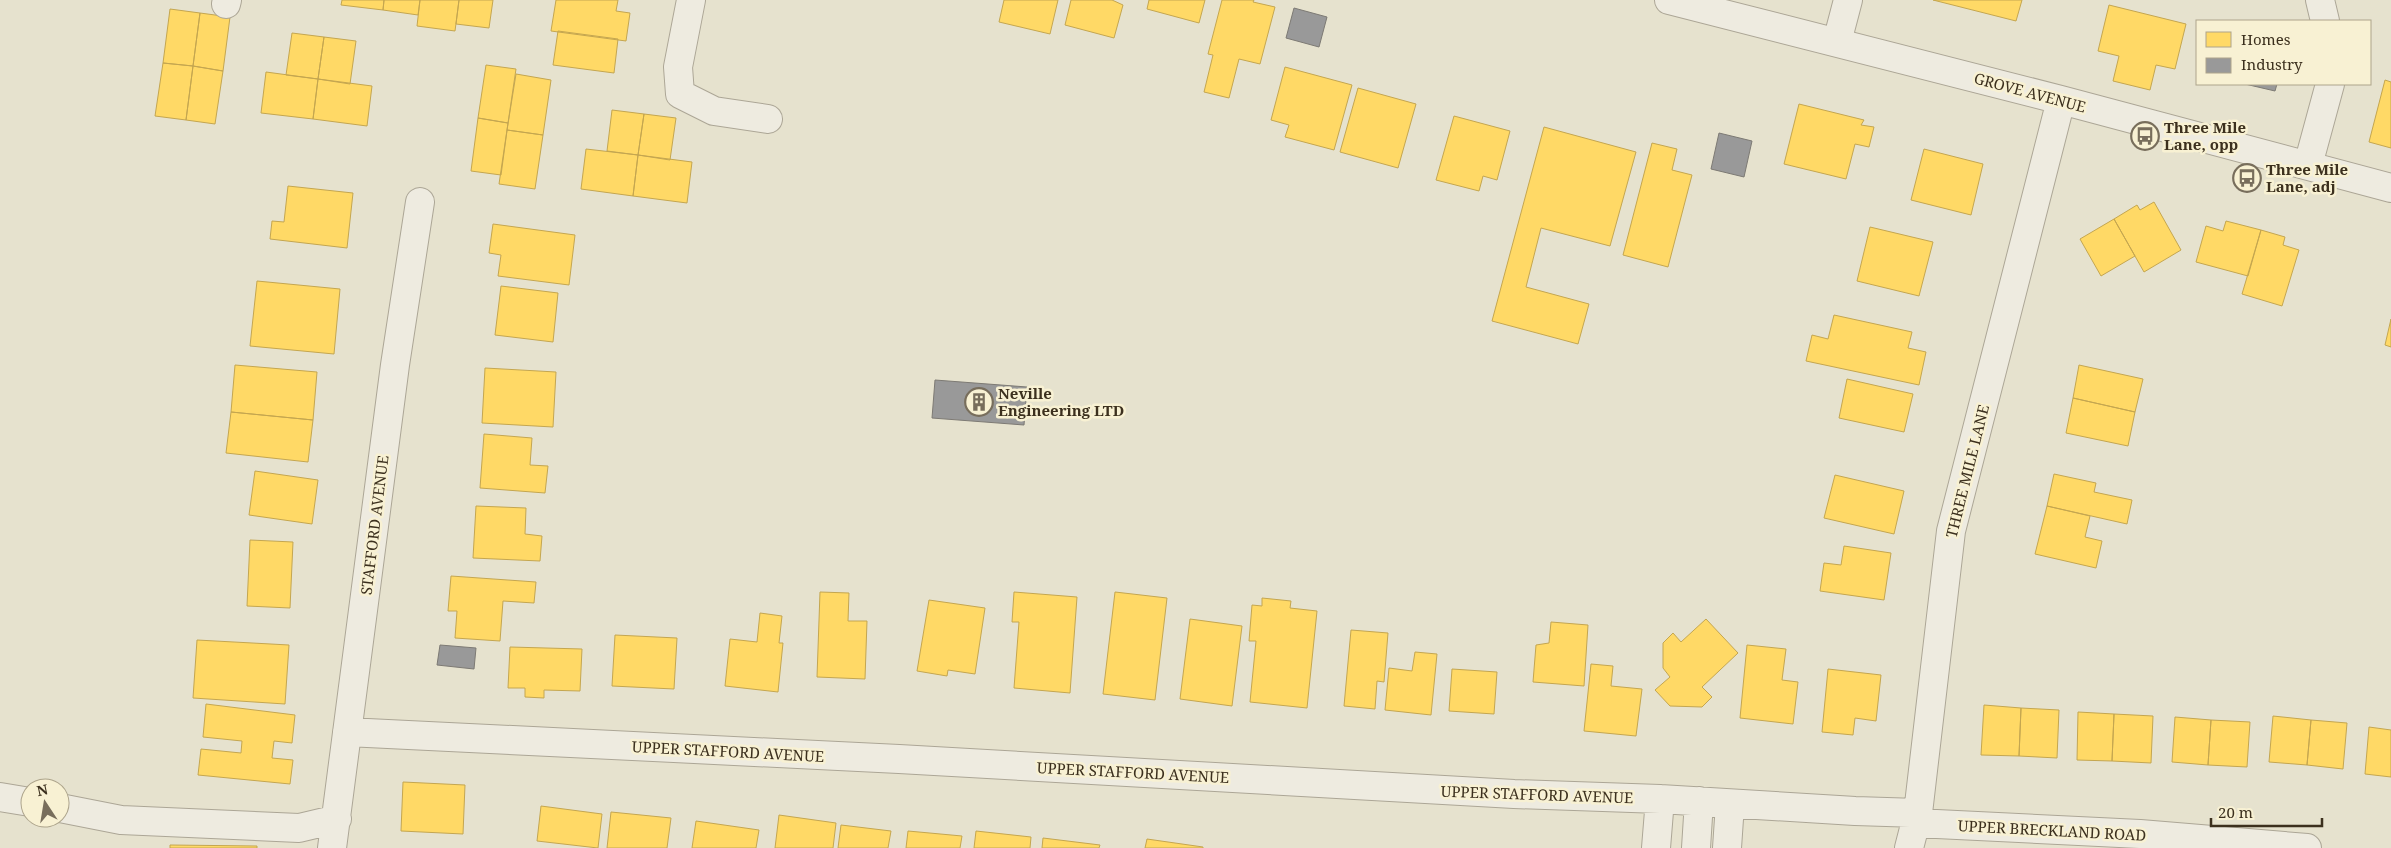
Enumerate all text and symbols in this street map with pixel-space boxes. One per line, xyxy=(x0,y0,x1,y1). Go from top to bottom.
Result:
legend xyxy=(2196,20,2371,85)
text: Homes xyxy=(2241,29,2291,49)
text: Industry xyxy=(2241,54,2303,74)
street label: GROVE AVENUE xyxy=(1972,67,2088,117)
place label: Three Mile Lane, opp xyxy=(2164,117,2246,154)
bus stop icon: Three Mile Lane, opp xyxy=(2130,121,2160,151)
place label: Three Mile Lane, adj xyxy=(2266,159,2348,196)
bus stop icon: Three Mile Lane, adj xyxy=(2232,163,2262,193)
place label: Neville Engineering LTD xyxy=(998,383,1124,420)
building icon: Neville Engineering LTD xyxy=(964,387,994,417)
street label: THREE MILE LANE xyxy=(1941,402,1993,540)
street label: STAFFORD AVENUE xyxy=(356,454,392,596)
street label: UPPER STAFFORD AVENUE xyxy=(631,736,825,766)
street label: UPPER STAFFORD AVENUE xyxy=(1036,757,1230,787)
north arrow xyxy=(20,778,70,828)
text: N xyxy=(35,779,50,800)
street label: UPPER STAFFORD AVENUE xyxy=(1440,781,1634,807)
scale bar xyxy=(2211,796,2322,828)
text: 20 m xyxy=(2218,802,2253,822)
street label: UPPER BRECKLAND ROAD xyxy=(1957,815,2147,845)

